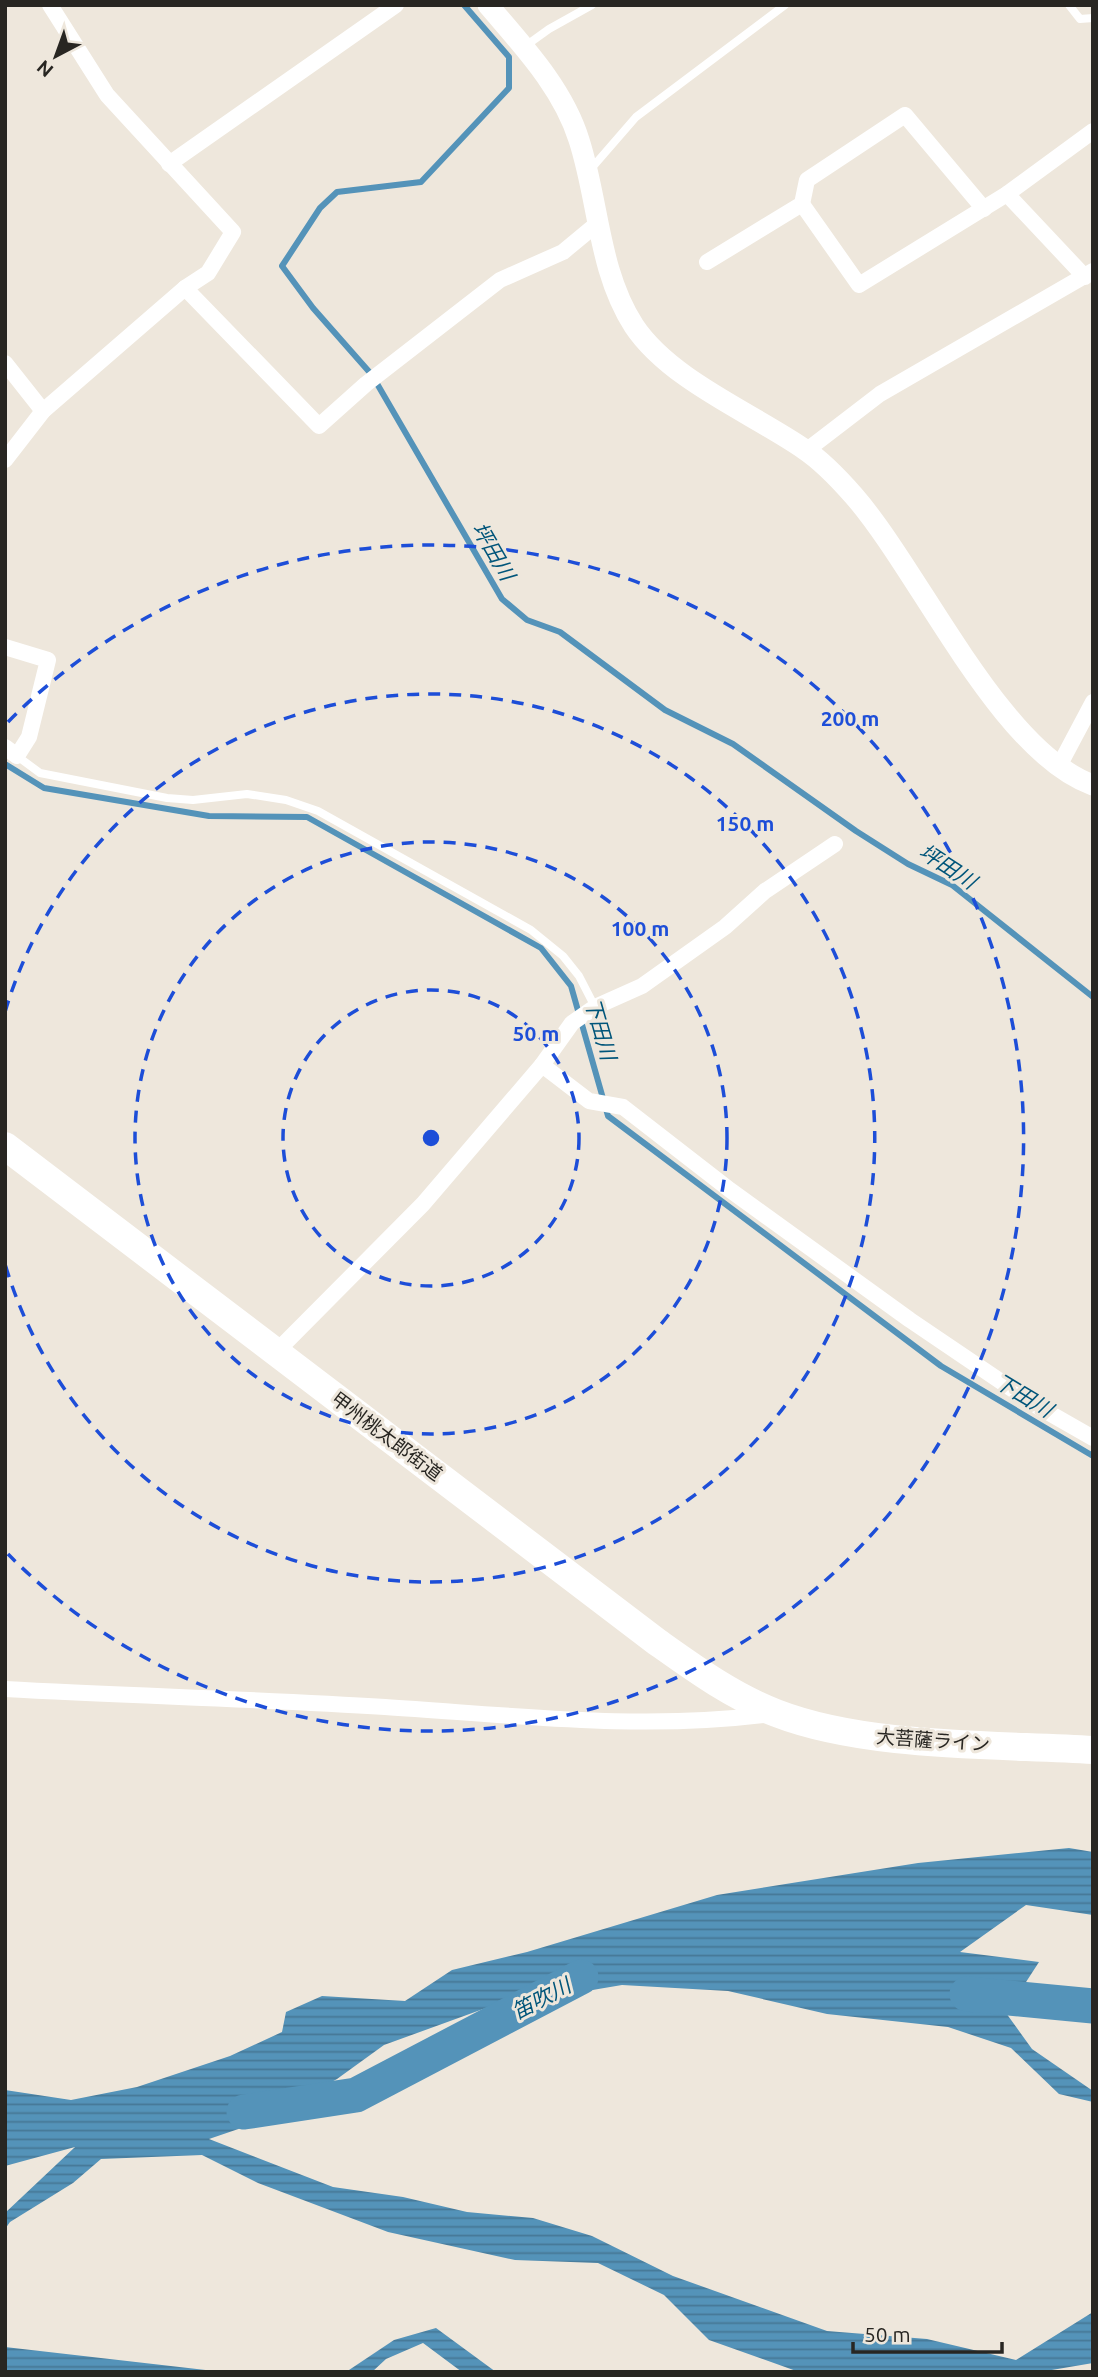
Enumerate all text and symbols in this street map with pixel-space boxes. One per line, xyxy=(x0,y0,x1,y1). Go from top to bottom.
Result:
north arrow xyxy=(21,21,91,91)
text: N xyxy=(32,56,57,82)
water label: 坪田川 xyxy=(468,518,521,586)
text: 200 m xyxy=(821,706,879,730)
text: 150 m xyxy=(716,811,774,835)
water label: 坪田川 xyxy=(915,839,983,894)
text: 100 m xyxy=(611,916,669,940)
water label: 下田川 xyxy=(581,995,622,1065)
text: 50 m xyxy=(513,1021,559,1045)
centre of rings xyxy=(419,1126,443,1150)
water label: 下田川 xyxy=(991,1368,1059,1423)
street label: 甲州桃太郎街道 xyxy=(327,1387,447,1485)
street label: 大菩薩ライン xyxy=(875,1725,991,1755)
water label: 笛吹川 xyxy=(508,1972,576,2023)
scale bar xyxy=(853,2310,1002,2354)
text: 50 m xyxy=(864,2322,911,2346)

